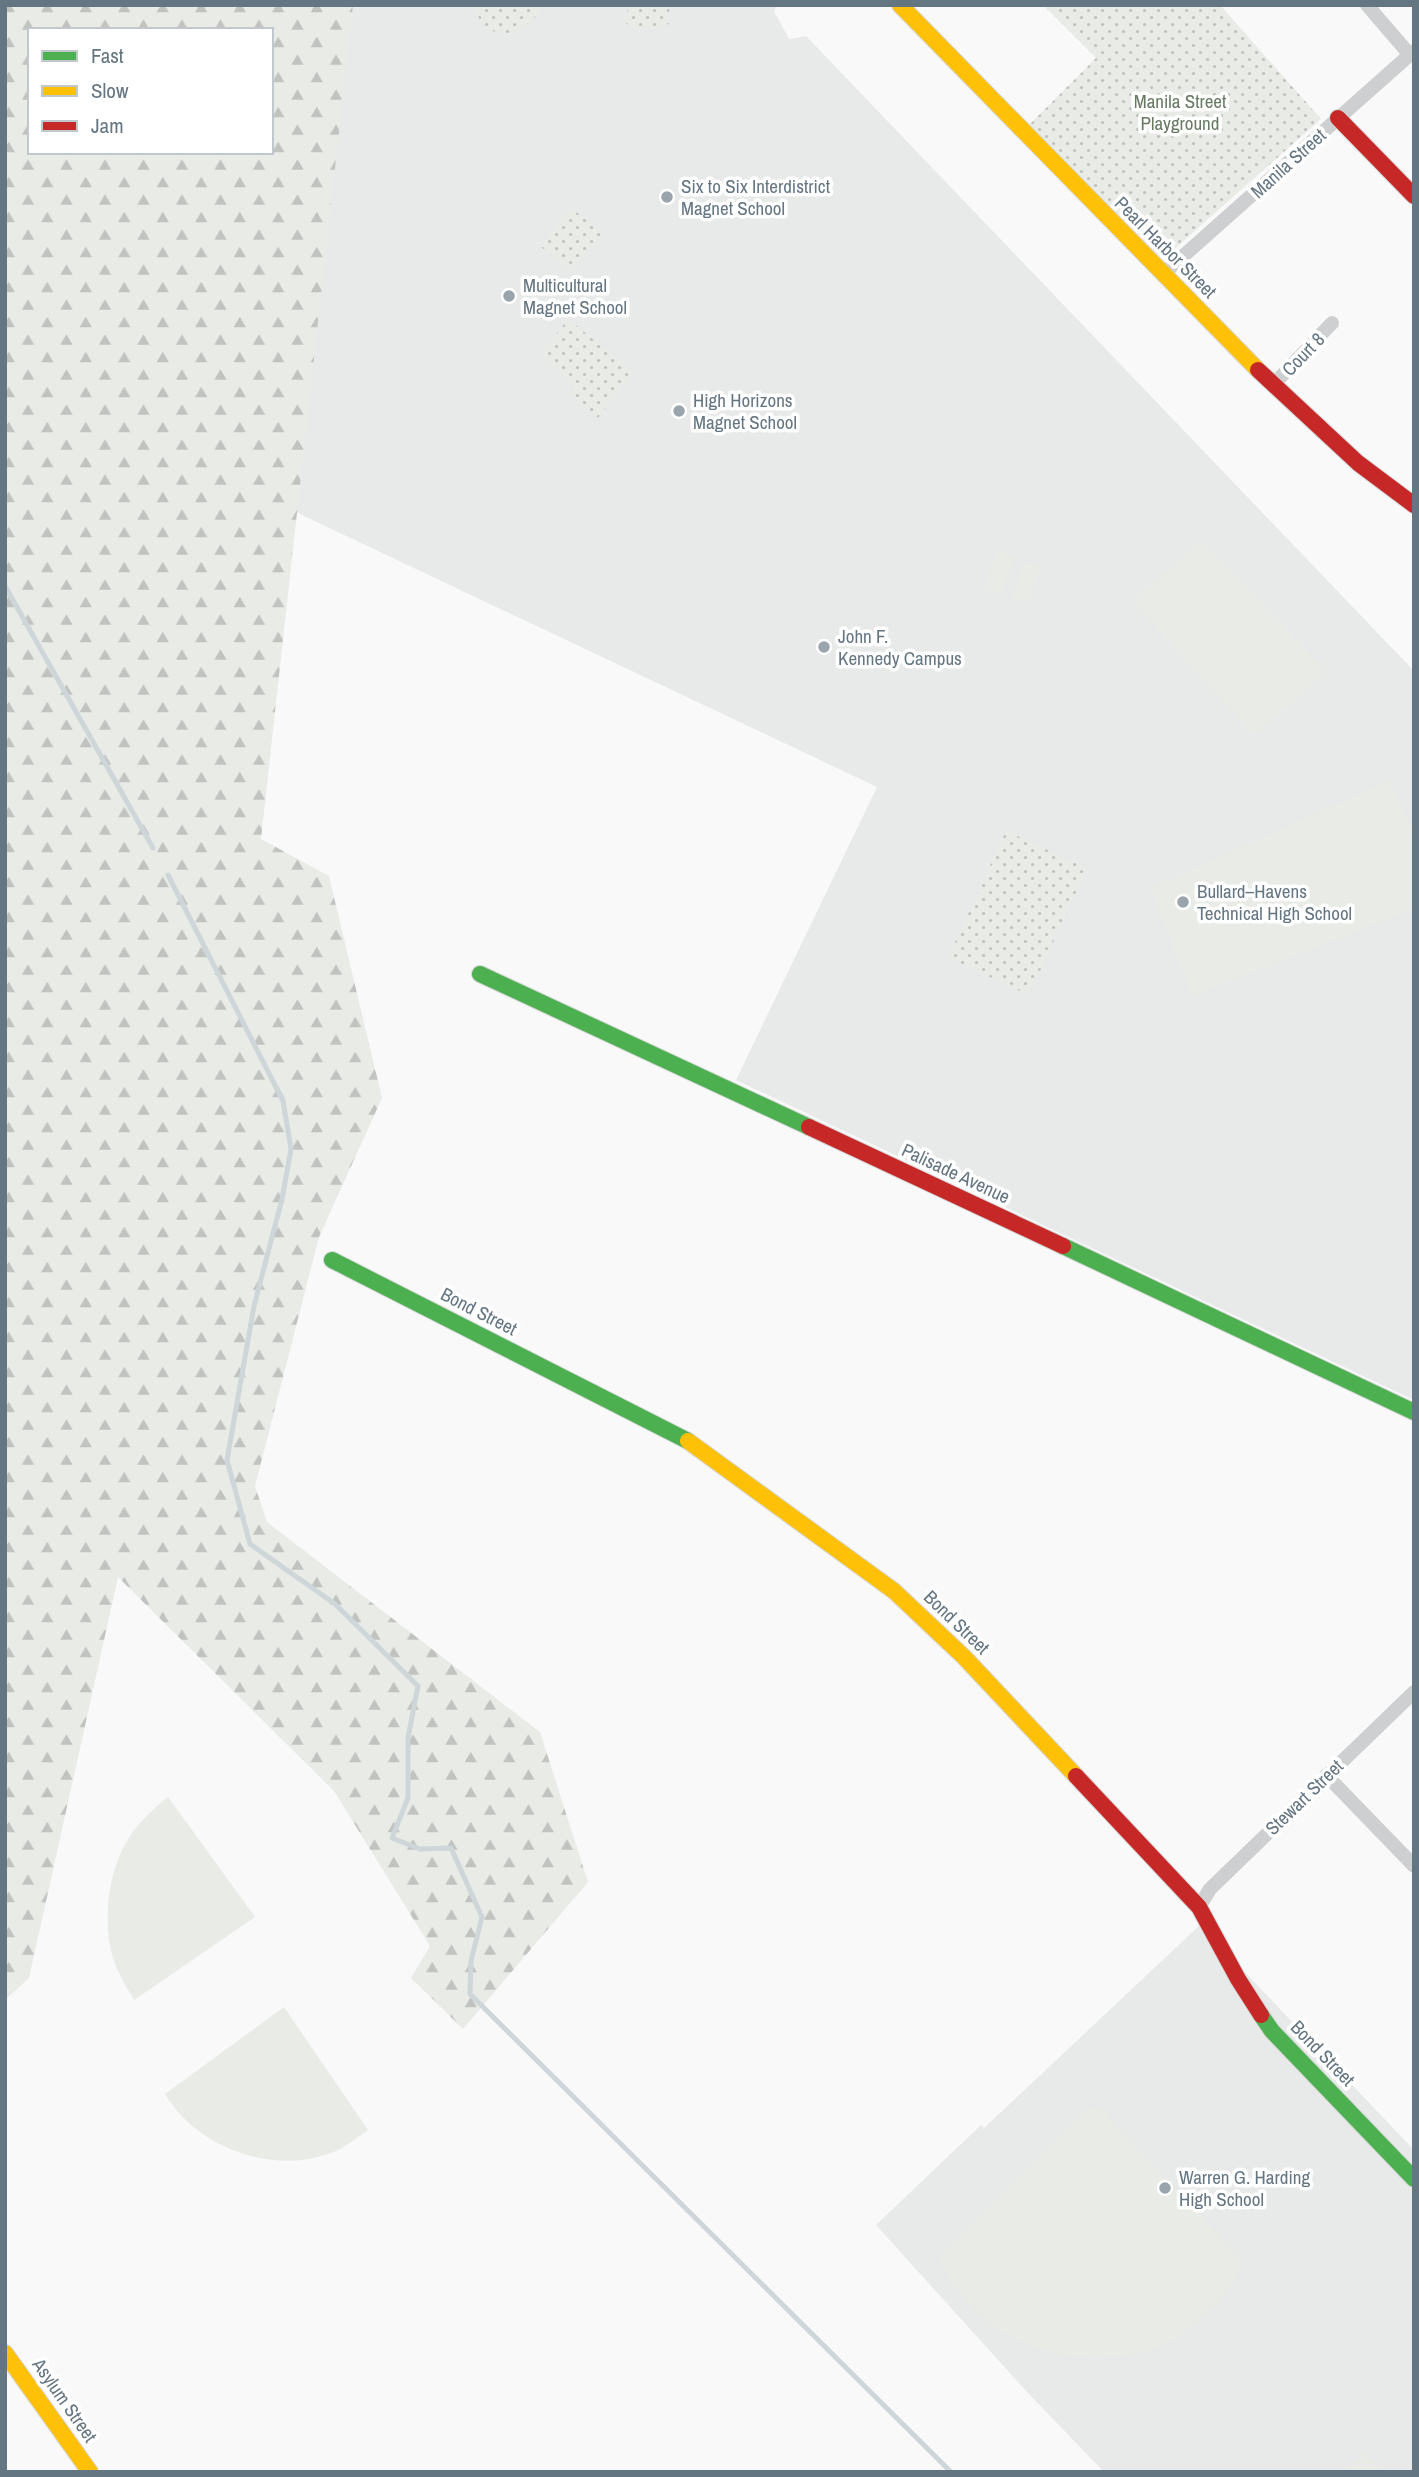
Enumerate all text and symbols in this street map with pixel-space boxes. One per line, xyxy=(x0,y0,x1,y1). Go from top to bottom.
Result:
legend xyxy=(28,28,273,154)
text: Fast xyxy=(91,41,124,70)
text: Slow xyxy=(91,76,129,105)
park label: Manila Street Playground xyxy=(1134,88,1227,136)
text: Jam xyxy=(91,111,124,140)
street label: Manila Street xyxy=(1245,122,1332,204)
place label: Six to Six Interdistrict Magnet School xyxy=(681,173,831,221)
marker: Six to Six Interdistrict Magnet School xyxy=(659,189,675,205)
street label: Pearl Harbor Street xyxy=(1109,190,1223,304)
place label: Multicultural Magnet School xyxy=(523,272,627,320)
marker: Multicultural Magnet School xyxy=(501,288,517,304)
street label: Court 8 xyxy=(1276,327,1330,381)
place label: High Horizons Magnet School xyxy=(693,387,797,435)
marker: High Horizons Magnet School xyxy=(671,403,687,419)
place label: John F. Kennedy Campus xyxy=(838,623,962,671)
marker: John F. Kennedy Campus xyxy=(816,639,832,655)
place label: Bullard–Havens Technical High School xyxy=(1197,878,1352,926)
marker: Bullard–Havens Technical High School xyxy=(1175,894,1191,910)
street label: Palisade Avenue xyxy=(898,1137,1014,1209)
street label: Bond Street xyxy=(436,1281,522,1342)
street label: Bond Street xyxy=(918,1584,996,1660)
street label: Stewart Street xyxy=(1259,1753,1349,1841)
street label: Bond Street xyxy=(1285,2014,1361,2092)
place label: Warren G. Harding High School xyxy=(1179,2164,1310,2212)
marker: Warren G. Harding High School xyxy=(1157,2180,1173,2196)
street label: Asylum Street xyxy=(26,2352,104,2448)

